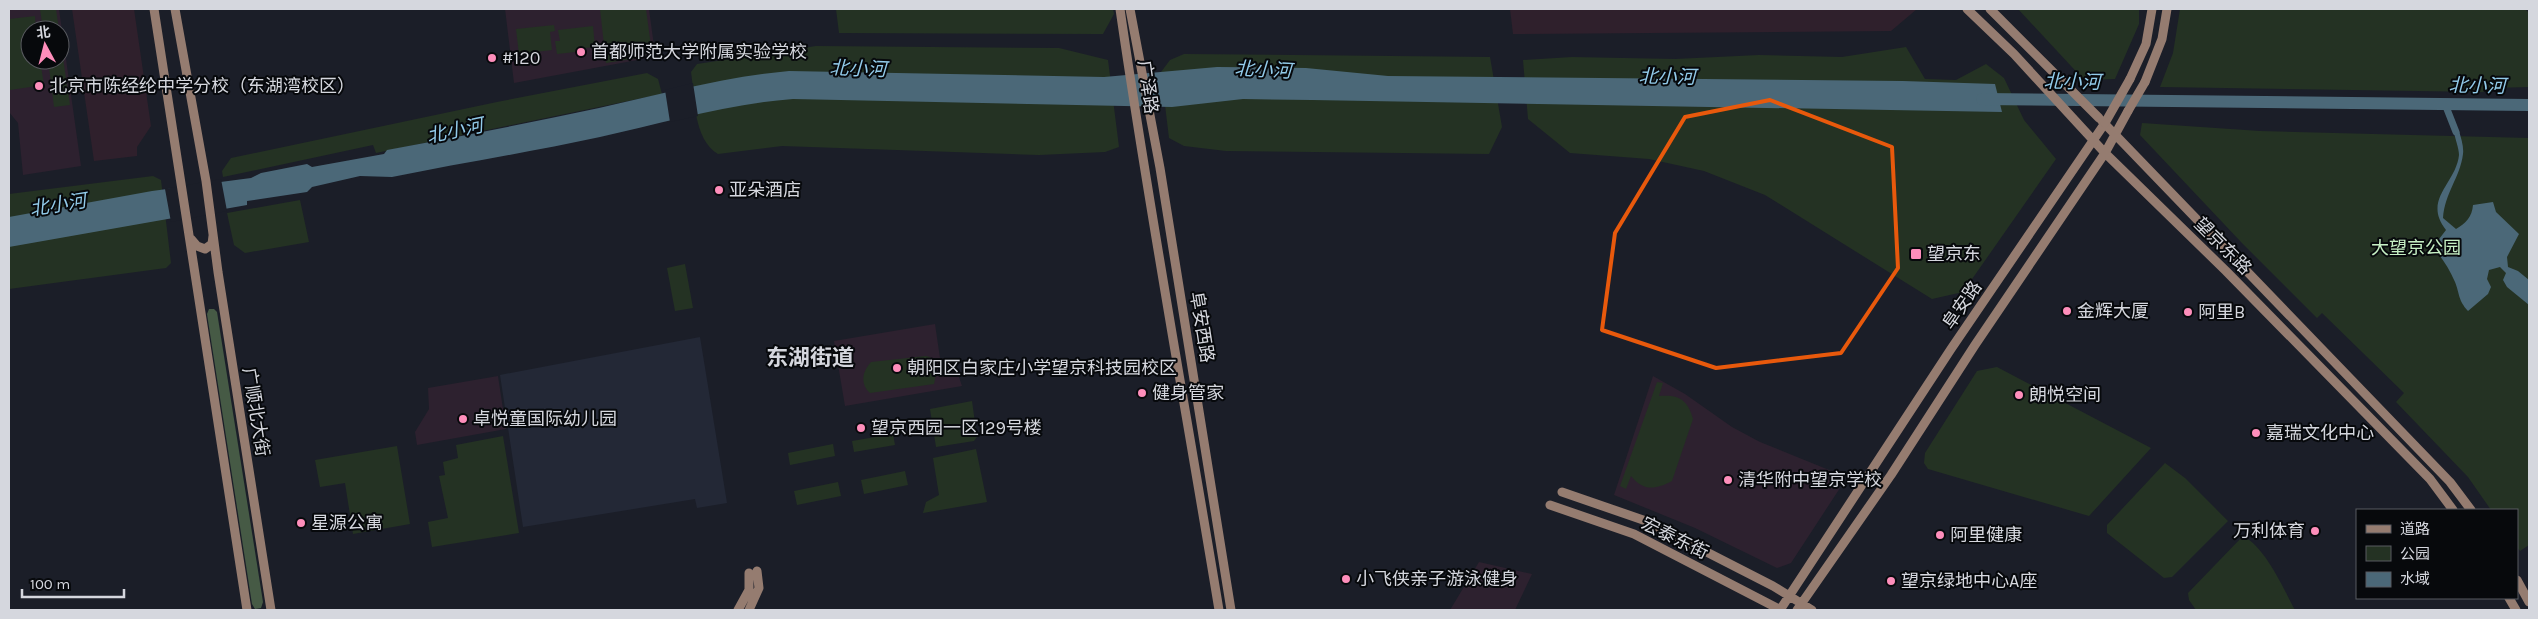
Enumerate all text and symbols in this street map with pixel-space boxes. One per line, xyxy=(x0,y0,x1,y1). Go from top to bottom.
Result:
north arrow xyxy=(20,20,70,70)
text: 北 xyxy=(35,23,51,42)
place label: 首都师范大学附属实验学校 xyxy=(591,41,807,63)
marker: 首都师范大学附属实验学校 xyxy=(575,46,587,58)
place label: #120 xyxy=(502,47,540,69)
marker: #120 xyxy=(486,52,498,64)
water label: 北小河 xyxy=(829,57,891,81)
water label: 北小河 xyxy=(1234,58,1296,83)
street label: 广泽路 xyxy=(1133,59,1163,115)
water label: 北小河 xyxy=(1638,66,1700,89)
water label: 北小河 xyxy=(2043,71,2105,94)
place label: 北京市陈经纶中学分校（东湖湾校区） xyxy=(49,75,355,97)
water label: 北小河 xyxy=(2448,75,2510,98)
marker: 北京市陈经纶中学分校（东湖湾校区） xyxy=(33,80,45,92)
water label: 北小河 xyxy=(425,113,489,148)
place label: 亚朵酒店 xyxy=(729,179,801,201)
marker: 亚朵酒店 xyxy=(713,184,725,196)
water label: 北小河 xyxy=(28,189,92,220)
street label: 望京东路 xyxy=(2190,213,2256,279)
park label: 大望京公园 xyxy=(2371,237,2461,259)
place label: 望京东 xyxy=(1927,243,1981,265)
marker: 望京东 xyxy=(1909,247,1923,261)
street label: 阜安路 xyxy=(1938,277,1986,333)
street label: 阜安西路 xyxy=(1186,290,1218,364)
place label: 金辉大厦 xyxy=(2077,300,2149,322)
place label: 阿里B xyxy=(2198,301,2245,323)
marker: 金辉大厦 xyxy=(2061,305,2073,317)
marker: 阿里B xyxy=(2182,306,2194,318)
district label: 东湖街道 xyxy=(766,345,854,371)
place label: 朝阳区白家庄小学望京科技园校区 xyxy=(907,357,1177,379)
marker: 朝阳区白家庄小学望京科技园校区 xyxy=(891,362,903,374)
street label: 广顺北大街 xyxy=(238,366,274,458)
place label: 健身管家 xyxy=(1152,382,1224,404)
place label: 朗悦空间 xyxy=(2029,384,2101,406)
marker: 健身管家 xyxy=(1136,387,1148,399)
marker: 朗悦空间 xyxy=(2013,389,2025,401)
place label: 卓悦童国际幼儿园 xyxy=(473,408,617,430)
marker: 卓悦童国际幼儿园 xyxy=(457,413,469,425)
place label: 望京西园一区129号楼 xyxy=(871,417,1042,439)
marker: 望京西园一区129号楼 xyxy=(855,422,867,434)
place label: 嘉瑞文化中心 xyxy=(2266,422,2374,444)
marker: 嘉瑞文化中心 xyxy=(2250,427,2262,439)
place label: 清华附中望京学校 xyxy=(1738,469,1882,491)
marker: 清华附中望京学校 xyxy=(1722,474,1734,486)
legend xyxy=(2356,509,2518,599)
place label: 星源公寓 xyxy=(311,512,383,534)
street label: 宏泰东街 xyxy=(1638,512,1712,564)
marker: 星源公寓 xyxy=(295,517,307,529)
place label: 万利体育 xyxy=(2233,520,2305,542)
text: 道路 xyxy=(2400,520,2430,538)
place label: 阿里健康 xyxy=(1950,524,2022,546)
marker: 万利体育 xyxy=(2309,525,2321,537)
marker: 阿里健康 xyxy=(1934,529,1946,541)
text: 公园 xyxy=(2400,545,2430,563)
scale bar xyxy=(22,566,125,598)
place label: 小飞侠亲子游泳健身 xyxy=(1356,568,1518,590)
place label: 望京绿地中心A座 xyxy=(1901,570,2037,592)
text: 水域 xyxy=(2400,570,2430,588)
marker: 小飞侠亲子游泳健身 xyxy=(1340,573,1352,585)
text: 100 m xyxy=(30,575,70,593)
marker: 望京绿地中心A座 xyxy=(1885,575,1897,587)

